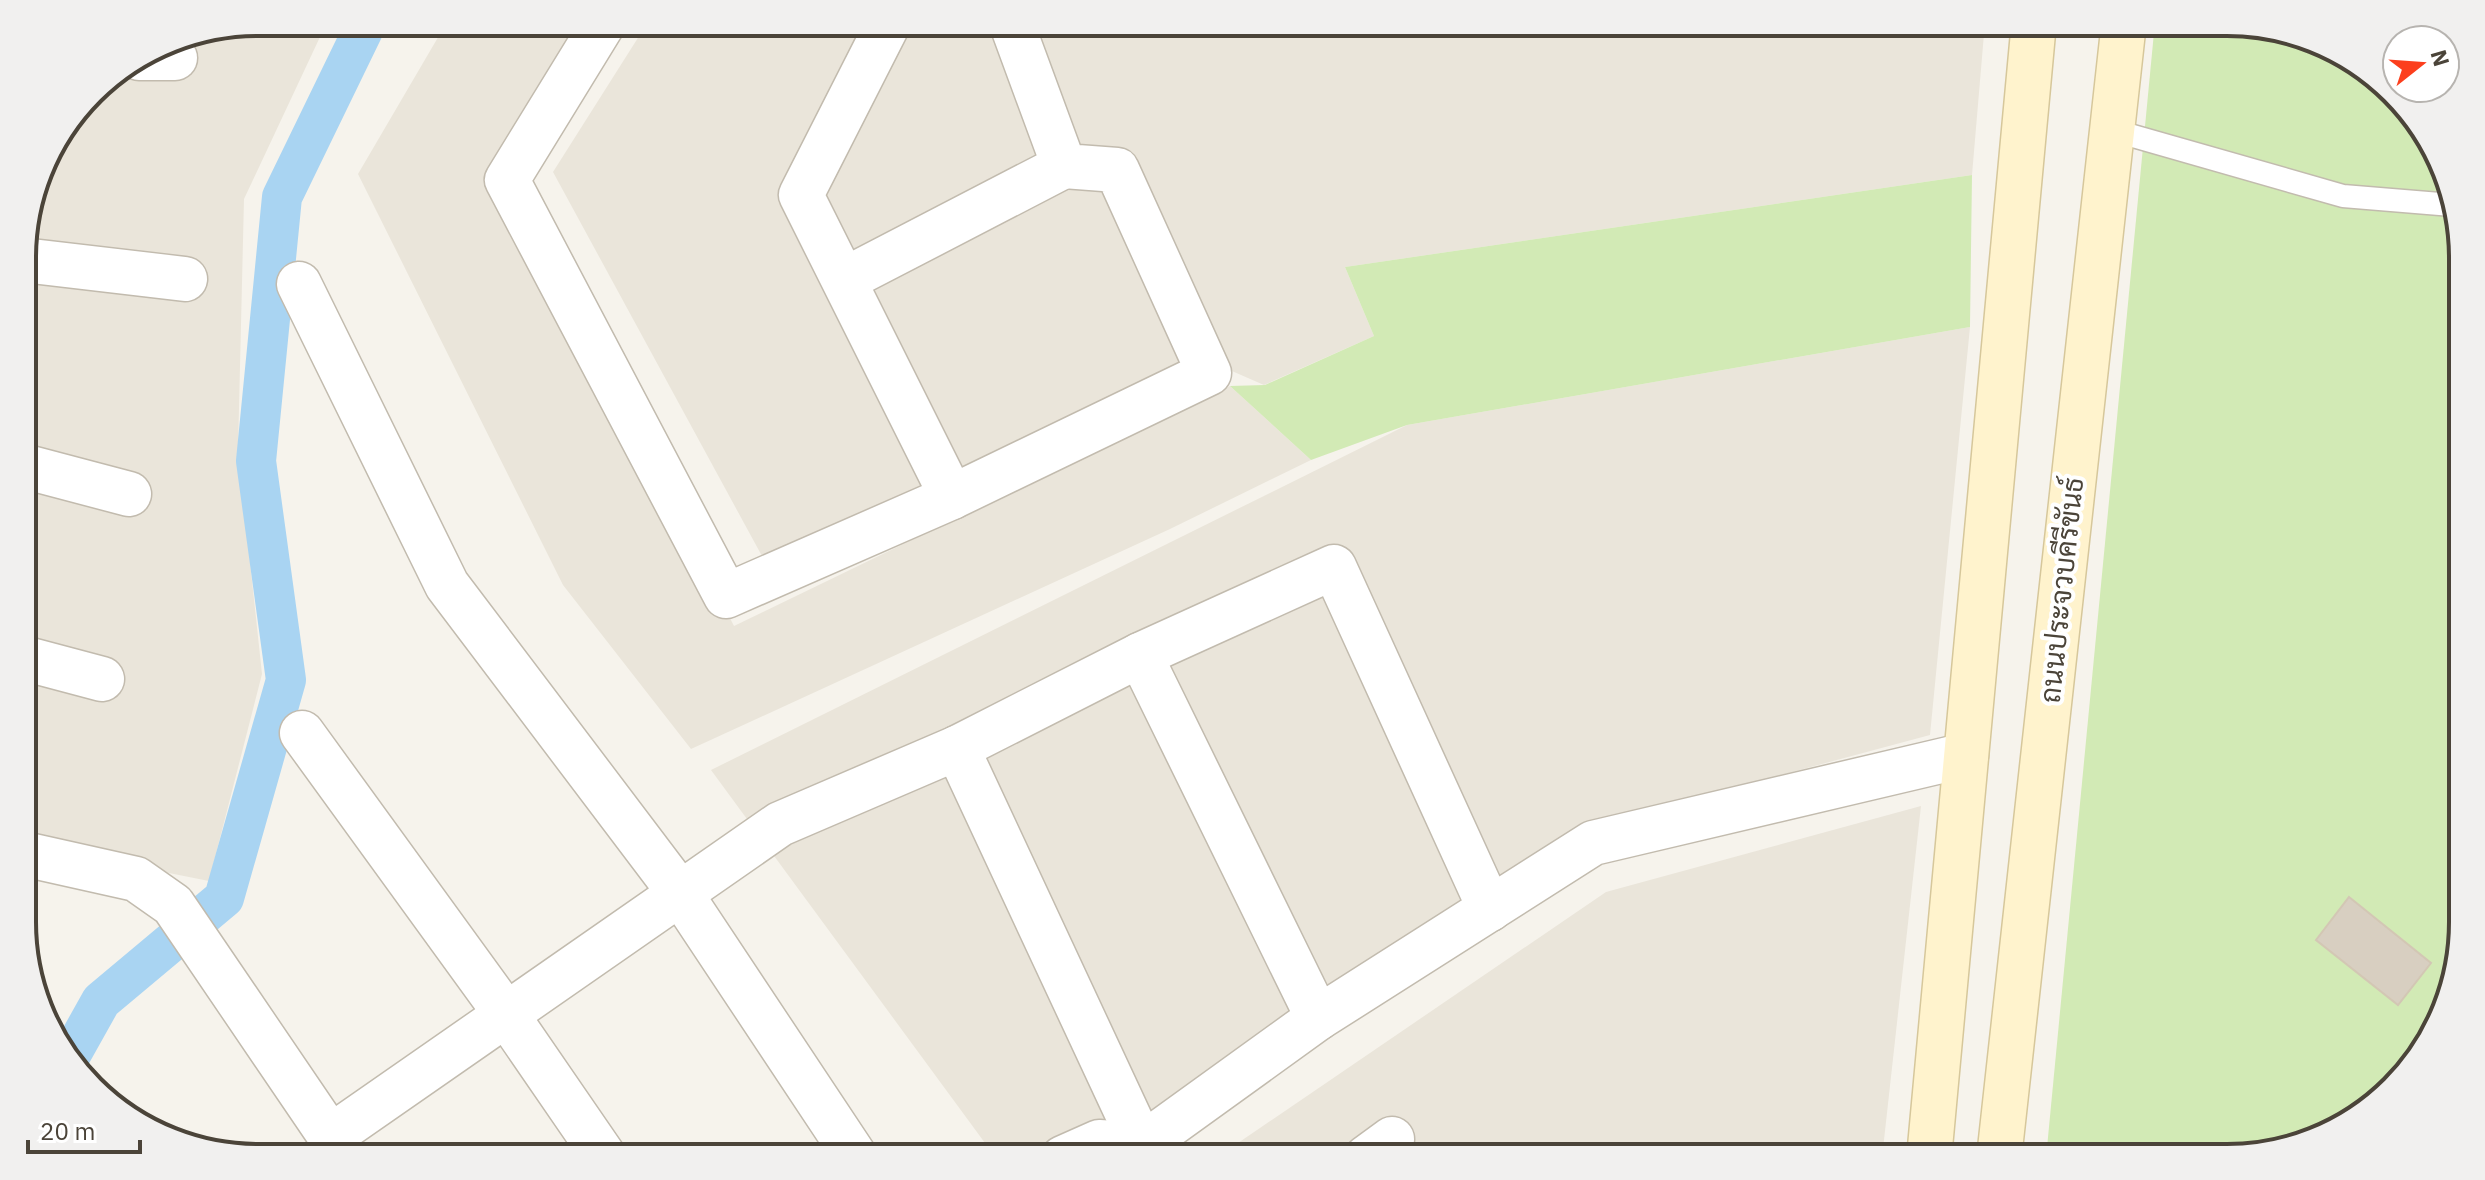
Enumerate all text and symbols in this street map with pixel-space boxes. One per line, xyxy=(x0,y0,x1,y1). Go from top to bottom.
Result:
north arrow xyxy=(2381,24,2461,104)
text: N xyxy=(2424,46,2457,70)
street label: ถนนประจวบคีรีขันธ์ xyxy=(2031,475,2091,705)
scale bar xyxy=(28,1104,140,1154)
text: 20 m xyxy=(40,1115,95,1147)

